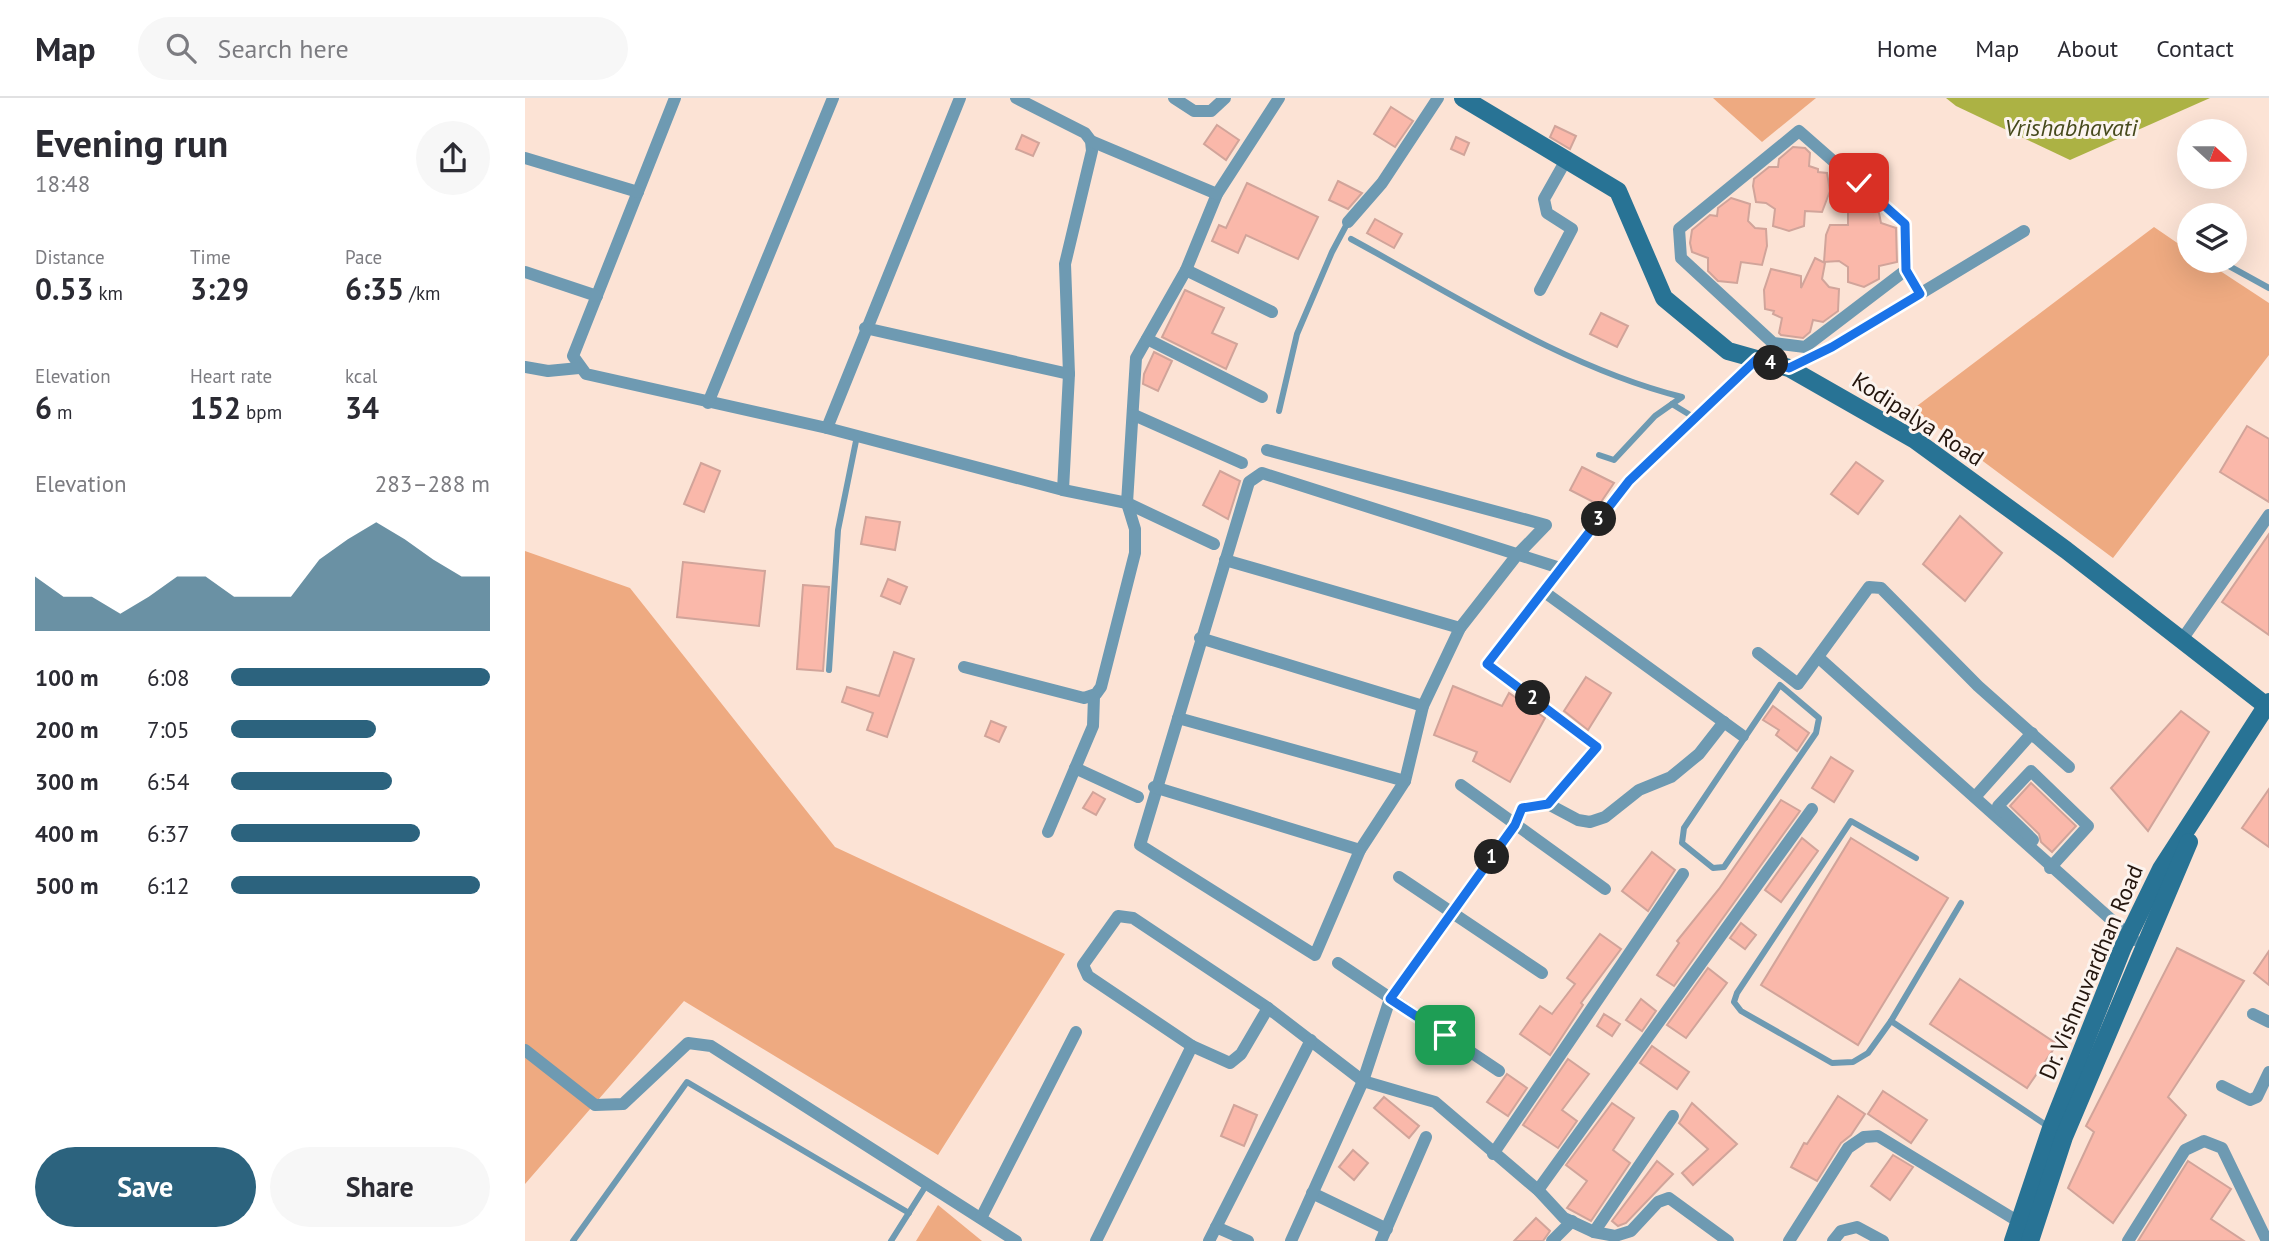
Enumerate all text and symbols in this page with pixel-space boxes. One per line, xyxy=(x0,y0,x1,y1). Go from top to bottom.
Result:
search box xyxy=(138,17,628,80)
text: Map xyxy=(35,27,96,70)
icon: search xyxy=(162,29,200,67)
text: Search here xyxy=(218,32,349,65)
text: Home xyxy=(1877,33,1937,64)
text: Map xyxy=(1975,33,2019,64)
text: About xyxy=(2057,33,2118,64)
text: Contact xyxy=(2156,33,2234,64)
water label: Vrishabhavati xyxy=(2005,112,2138,143)
text: Evening run xyxy=(35,118,228,167)
north arrow xyxy=(2177,119,2247,189)
map controls xyxy=(2177,119,2247,273)
button: share xyxy=(416,121,490,195)
pin xyxy=(1829,153,1889,213)
icon: check xyxy=(1840,164,1878,202)
text: 18:48 xyxy=(35,169,90,198)
button: layers xyxy=(2177,203,2247,273)
text: Distance xyxy=(35,245,105,269)
text: Time xyxy=(190,245,231,269)
text: Pace xyxy=(345,245,382,269)
text: 0.53 xyxy=(35,269,93,308)
text: 3:29 xyxy=(190,269,249,308)
text: 6:35 xyxy=(345,269,404,308)
text: km xyxy=(93,281,123,305)
text: /km xyxy=(404,281,440,305)
pin: 4 xyxy=(1753,345,1789,380)
text: 4 xyxy=(1765,350,1776,374)
text: Elevation xyxy=(35,364,111,388)
text: Heart rate xyxy=(190,364,272,388)
text: kcal xyxy=(345,364,377,388)
street label: Kodipalya Road xyxy=(1847,365,1990,472)
text: 6 xyxy=(35,388,52,427)
text: 152 xyxy=(190,388,241,427)
text: 34 xyxy=(345,388,379,427)
text: m xyxy=(52,400,73,424)
text: bpm xyxy=(241,400,282,424)
text: Elevation xyxy=(35,469,127,498)
text: 283–288 m xyxy=(375,469,490,498)
pin: 3 xyxy=(1581,502,1617,536)
text: 3 xyxy=(1593,506,1604,530)
text: 100 m xyxy=(35,663,98,692)
text: 6:08 xyxy=(147,663,190,692)
pin: 2 xyxy=(1515,680,1551,716)
text: 2 xyxy=(1527,685,1538,709)
text: 200 m xyxy=(35,715,98,744)
text: 7:05 xyxy=(147,715,190,744)
text: 300 m xyxy=(35,767,98,796)
text: 6:54 xyxy=(147,767,190,796)
text: 400 m xyxy=(35,819,98,848)
text: 6:37 xyxy=(147,819,190,848)
pin: 1 xyxy=(1475,840,1509,874)
text: 1 xyxy=(1486,844,1497,868)
street label: Dr. Vishnuvardhan Road xyxy=(2032,860,2149,1084)
text: 500 m xyxy=(35,871,98,900)
text: 6:12 xyxy=(147,871,190,900)
pin xyxy=(1415,1005,1475,1065)
icon: arrive xyxy=(1426,1016,1464,1054)
button: Save xyxy=(35,1147,256,1227)
button: Share xyxy=(270,1147,490,1227)

